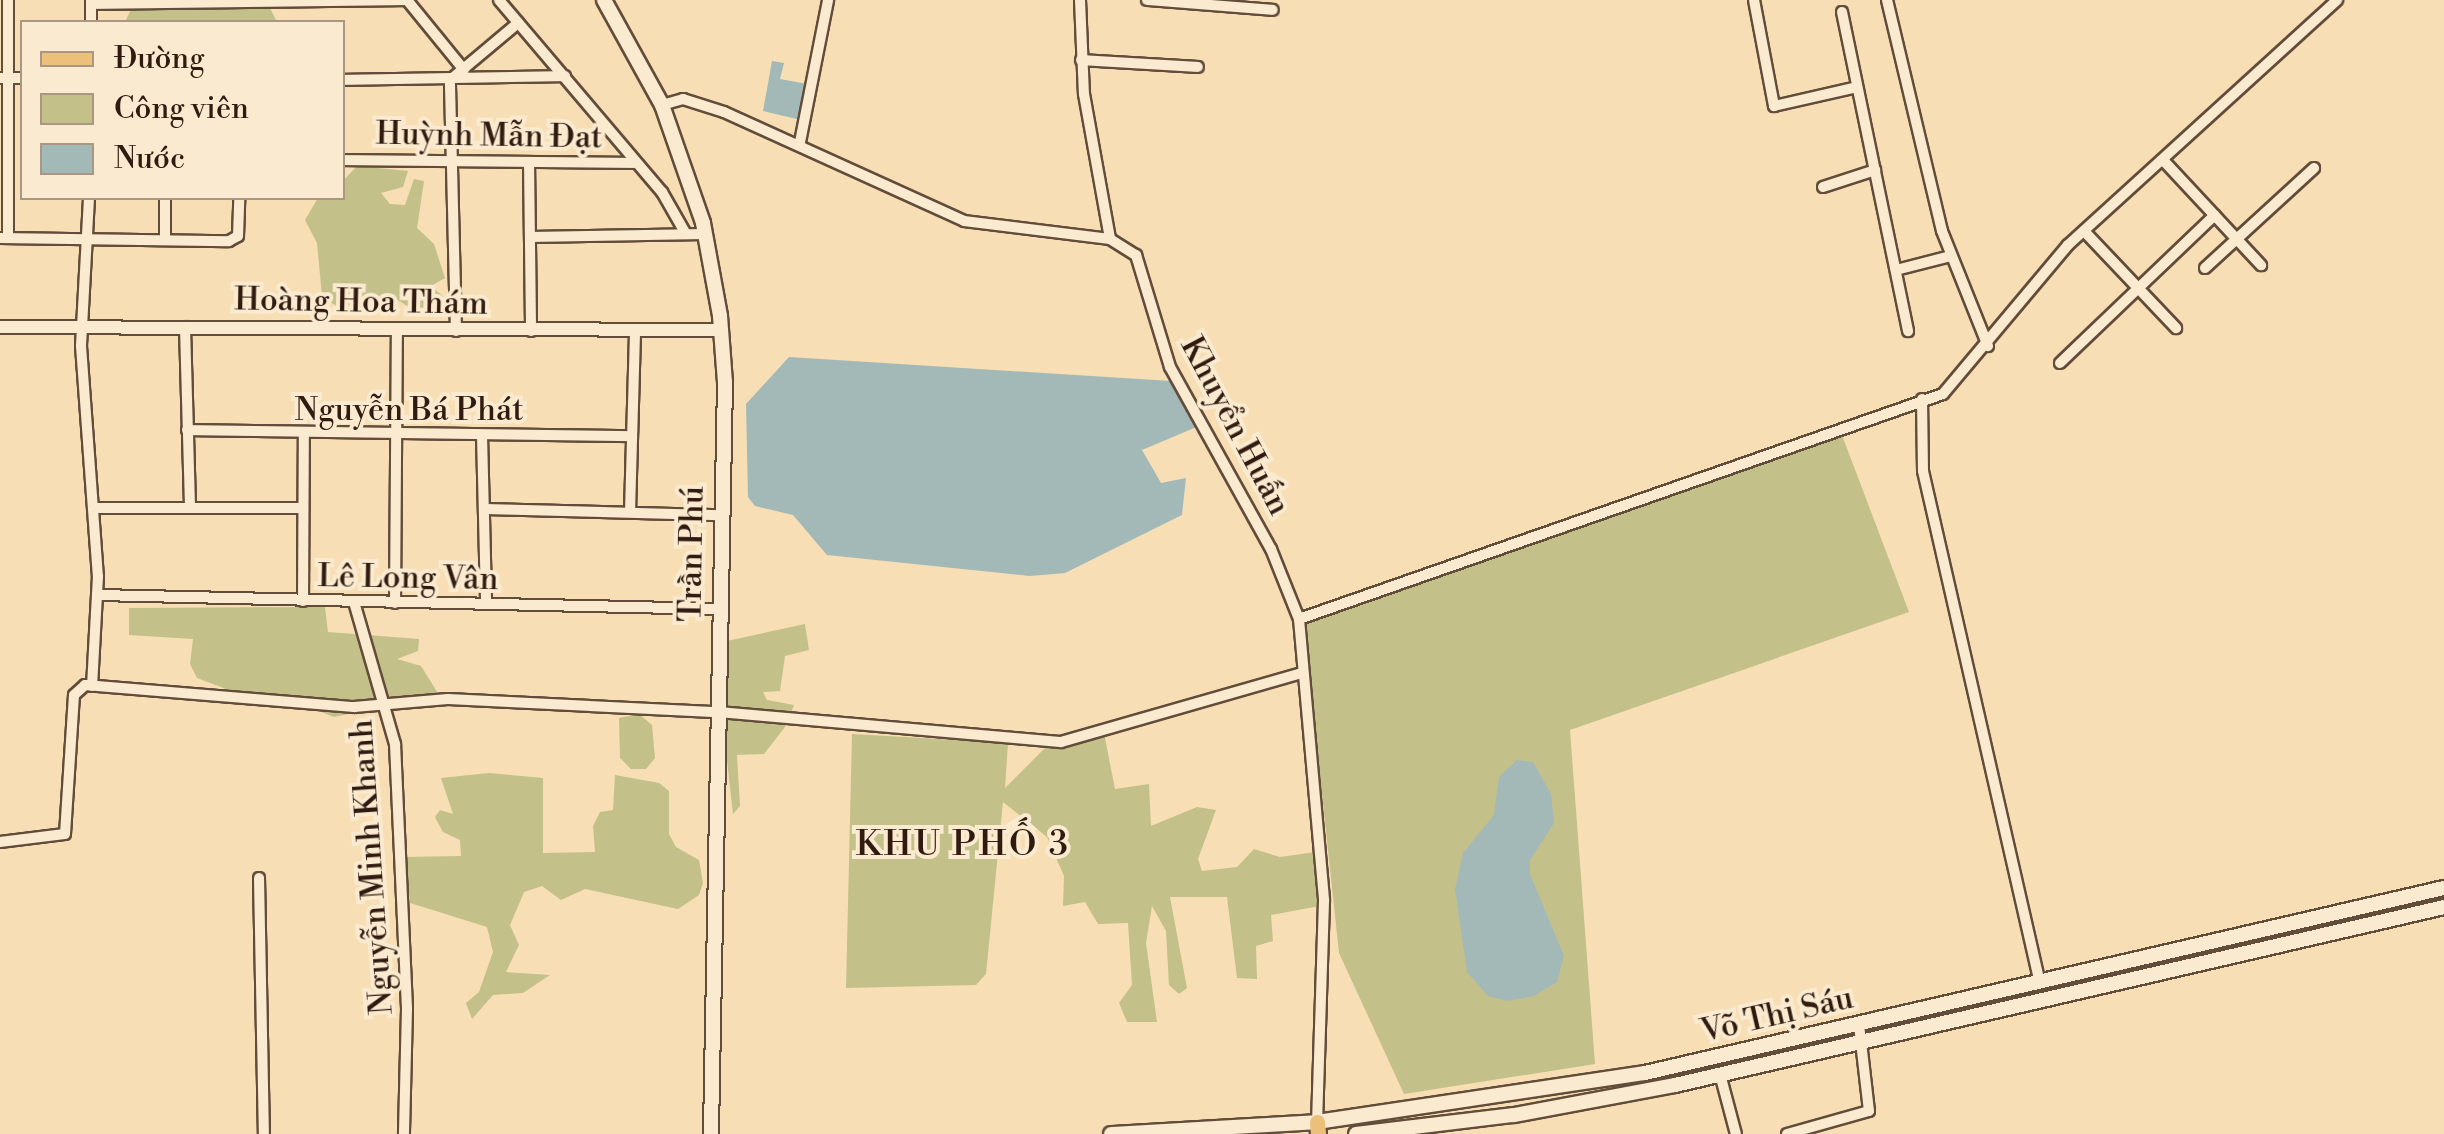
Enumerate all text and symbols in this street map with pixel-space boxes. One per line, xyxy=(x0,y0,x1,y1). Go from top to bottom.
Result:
legend xyxy=(20,20,345,200)
text: Đường xyxy=(114,40,205,78)
text: Công viên xyxy=(114,90,249,128)
street label: Huỳnh Mẫn Đạt xyxy=(375,115,603,157)
text: Nước xyxy=(114,140,185,178)
street label: Hoàng Hoa Thám xyxy=(234,281,488,323)
street label: Khuyển Huấn xyxy=(1172,330,1298,522)
street label: Nguyễn Bá Phát xyxy=(294,391,524,429)
street label: Trần Phú xyxy=(672,486,712,622)
street label: Lê Long Vân xyxy=(317,557,499,599)
street label: Nguyễn Minh Khanh xyxy=(343,718,401,1016)
district label: KHU PHỐ 3 xyxy=(856,824,1070,866)
street label: Võ Thị Sáu xyxy=(1697,979,1857,1051)

